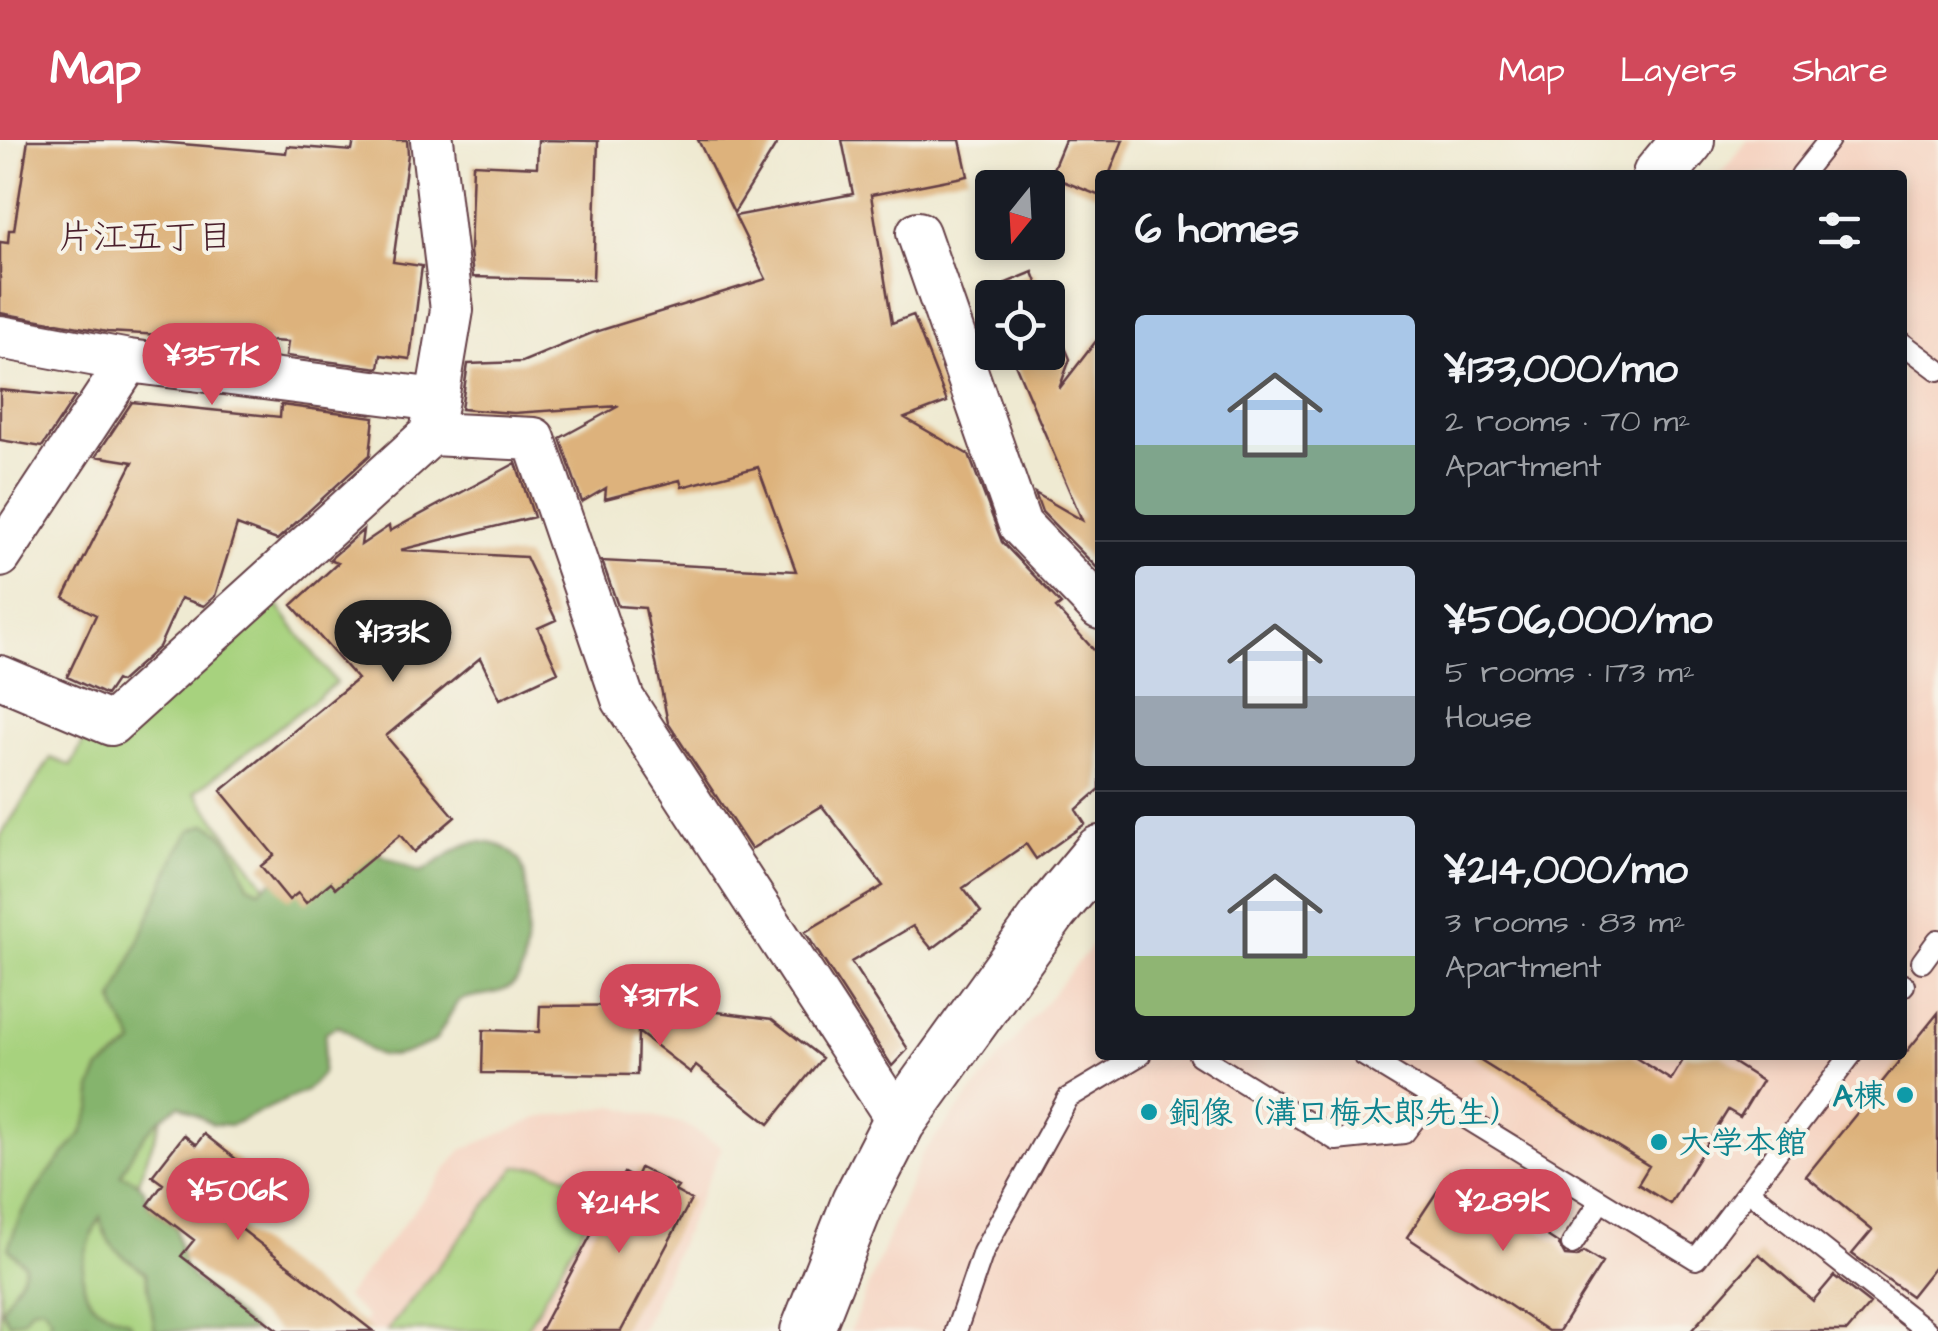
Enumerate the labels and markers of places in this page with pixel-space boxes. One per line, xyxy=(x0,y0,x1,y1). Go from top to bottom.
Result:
pin: ¥357K xyxy=(142,323,282,408)
pin: ¥133K xyxy=(323,600,463,685)
pin: ¥317K xyxy=(590,964,730,1049)
place label: A棟 xyxy=(1832,1074,1885,1119)
marker: A棟 xyxy=(1894,1084,1916,1106)
place label: 銅像（溝口梅太郎先生） xyxy=(1169,1091,1521,1136)
marker: 銅像（溝口梅太郎先生） xyxy=(1138,1101,1160,1123)
place label: 大学本館 xyxy=(1679,1121,1807,1166)
marker: 大学本館 xyxy=(1648,1131,1670,1153)
pin: ¥506K xyxy=(168,1158,308,1243)
pin: ¥289K xyxy=(1433,1169,1573,1254)
pin: ¥214K xyxy=(549,1171,689,1256)

